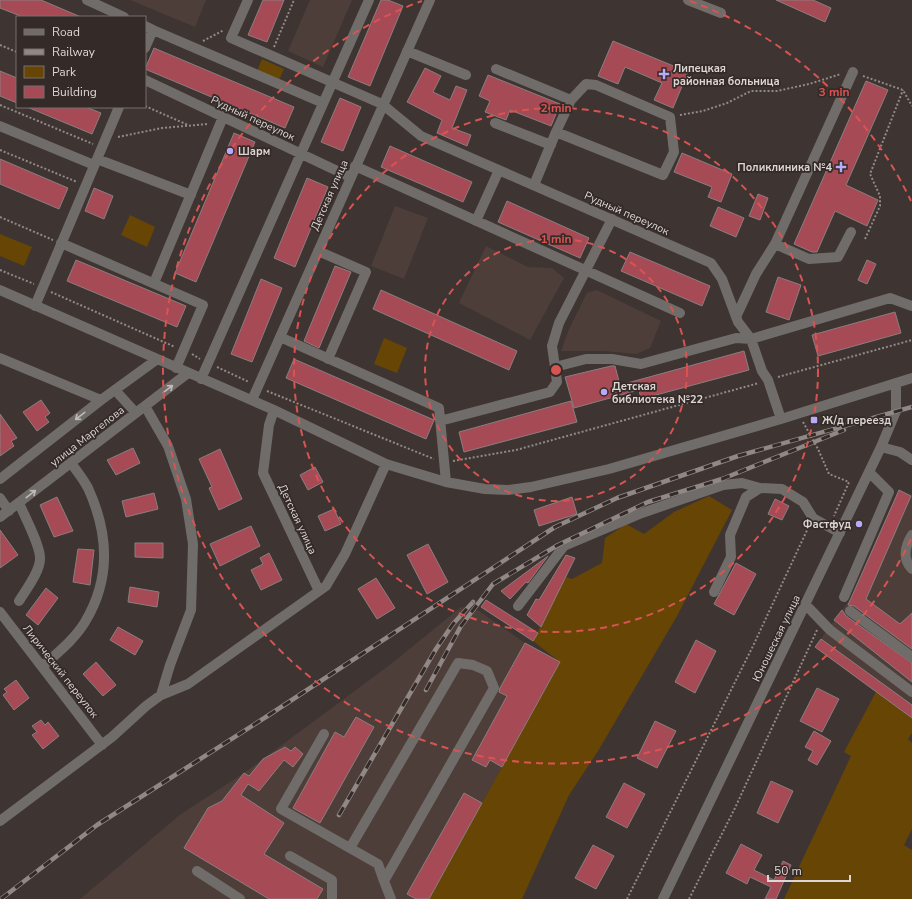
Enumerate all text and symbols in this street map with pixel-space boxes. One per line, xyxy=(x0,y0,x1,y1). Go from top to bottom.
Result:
legend xyxy=(16,16,146,108)
text: Road xyxy=(52,24,80,40)
text: Railway xyxy=(52,44,96,60)
place label: Липецкая районная больница xyxy=(673,61,780,89)
text: Park xyxy=(52,64,77,80)
marker: Липецкая районная больница xyxy=(658,68,670,80)
text: Building xyxy=(52,84,97,100)
text: 3 min xyxy=(818,84,850,100)
street label: Рудный переулок xyxy=(208,92,298,145)
text: 2 min xyxy=(540,100,572,116)
place label: Шарм xyxy=(238,144,270,159)
marker: Шарм xyxy=(225,146,235,156)
street label: Детская улица xyxy=(307,157,352,233)
place label: Поликлиника №4 xyxy=(737,160,832,175)
marker: Поликлиника №4 xyxy=(835,161,847,173)
street label: Рудный переулок xyxy=(582,188,672,239)
text: 1 min xyxy=(540,231,572,247)
centre of rings xyxy=(549,363,563,377)
place label: Детская библиотека №22 xyxy=(612,379,704,407)
one-way arrow xyxy=(162,385,173,393)
marker: Детская библиотека №22 xyxy=(599,387,609,397)
street label: улица Маргелова xyxy=(47,403,128,470)
one-way arrow xyxy=(74,412,85,420)
place label: Ж/д переезд xyxy=(822,413,891,428)
marker: Ж/д переезд xyxy=(809,415,819,425)
street label: Детская улица xyxy=(275,482,320,557)
one-way arrow xyxy=(26,490,37,498)
place label: Фастфуд xyxy=(803,517,851,532)
marker: Фастфуд xyxy=(854,519,864,529)
street label: Юношеская улица xyxy=(749,592,804,684)
street label: Лирический переулок xyxy=(19,621,102,721)
scale bar xyxy=(768,857,850,883)
text: 50 m xyxy=(774,863,802,879)

